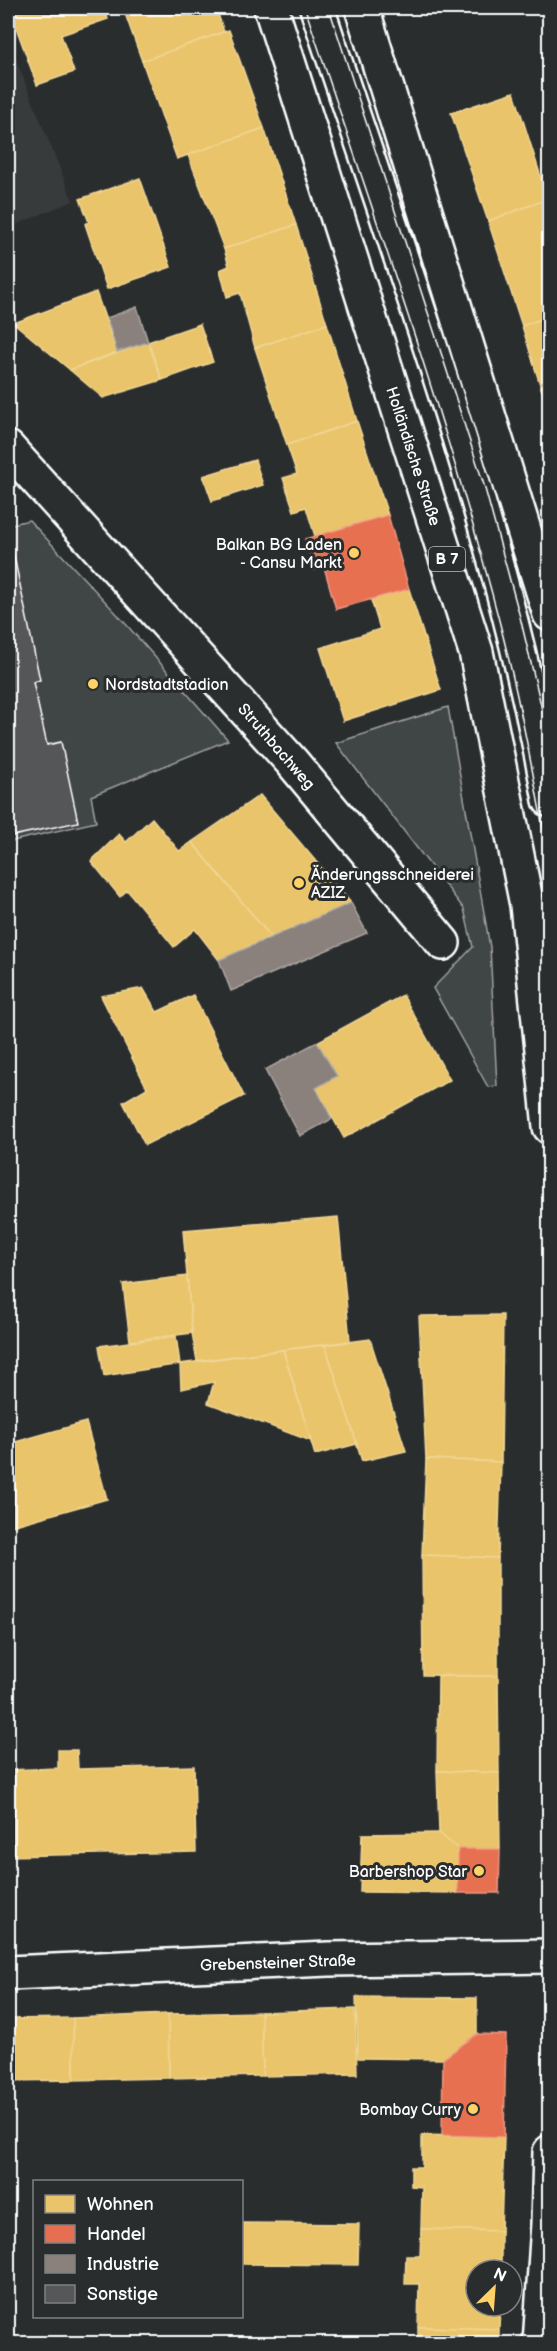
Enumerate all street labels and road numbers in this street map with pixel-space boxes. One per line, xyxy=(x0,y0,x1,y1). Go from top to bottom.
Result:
street label: Holländische Straße xyxy=(381,385,444,529)
road number: B 7 xyxy=(429,547,465,571)
street label: Struthbachweg xyxy=(233,700,318,794)
street label: Grebensteiner Straße xyxy=(200,1951,357,1976)

